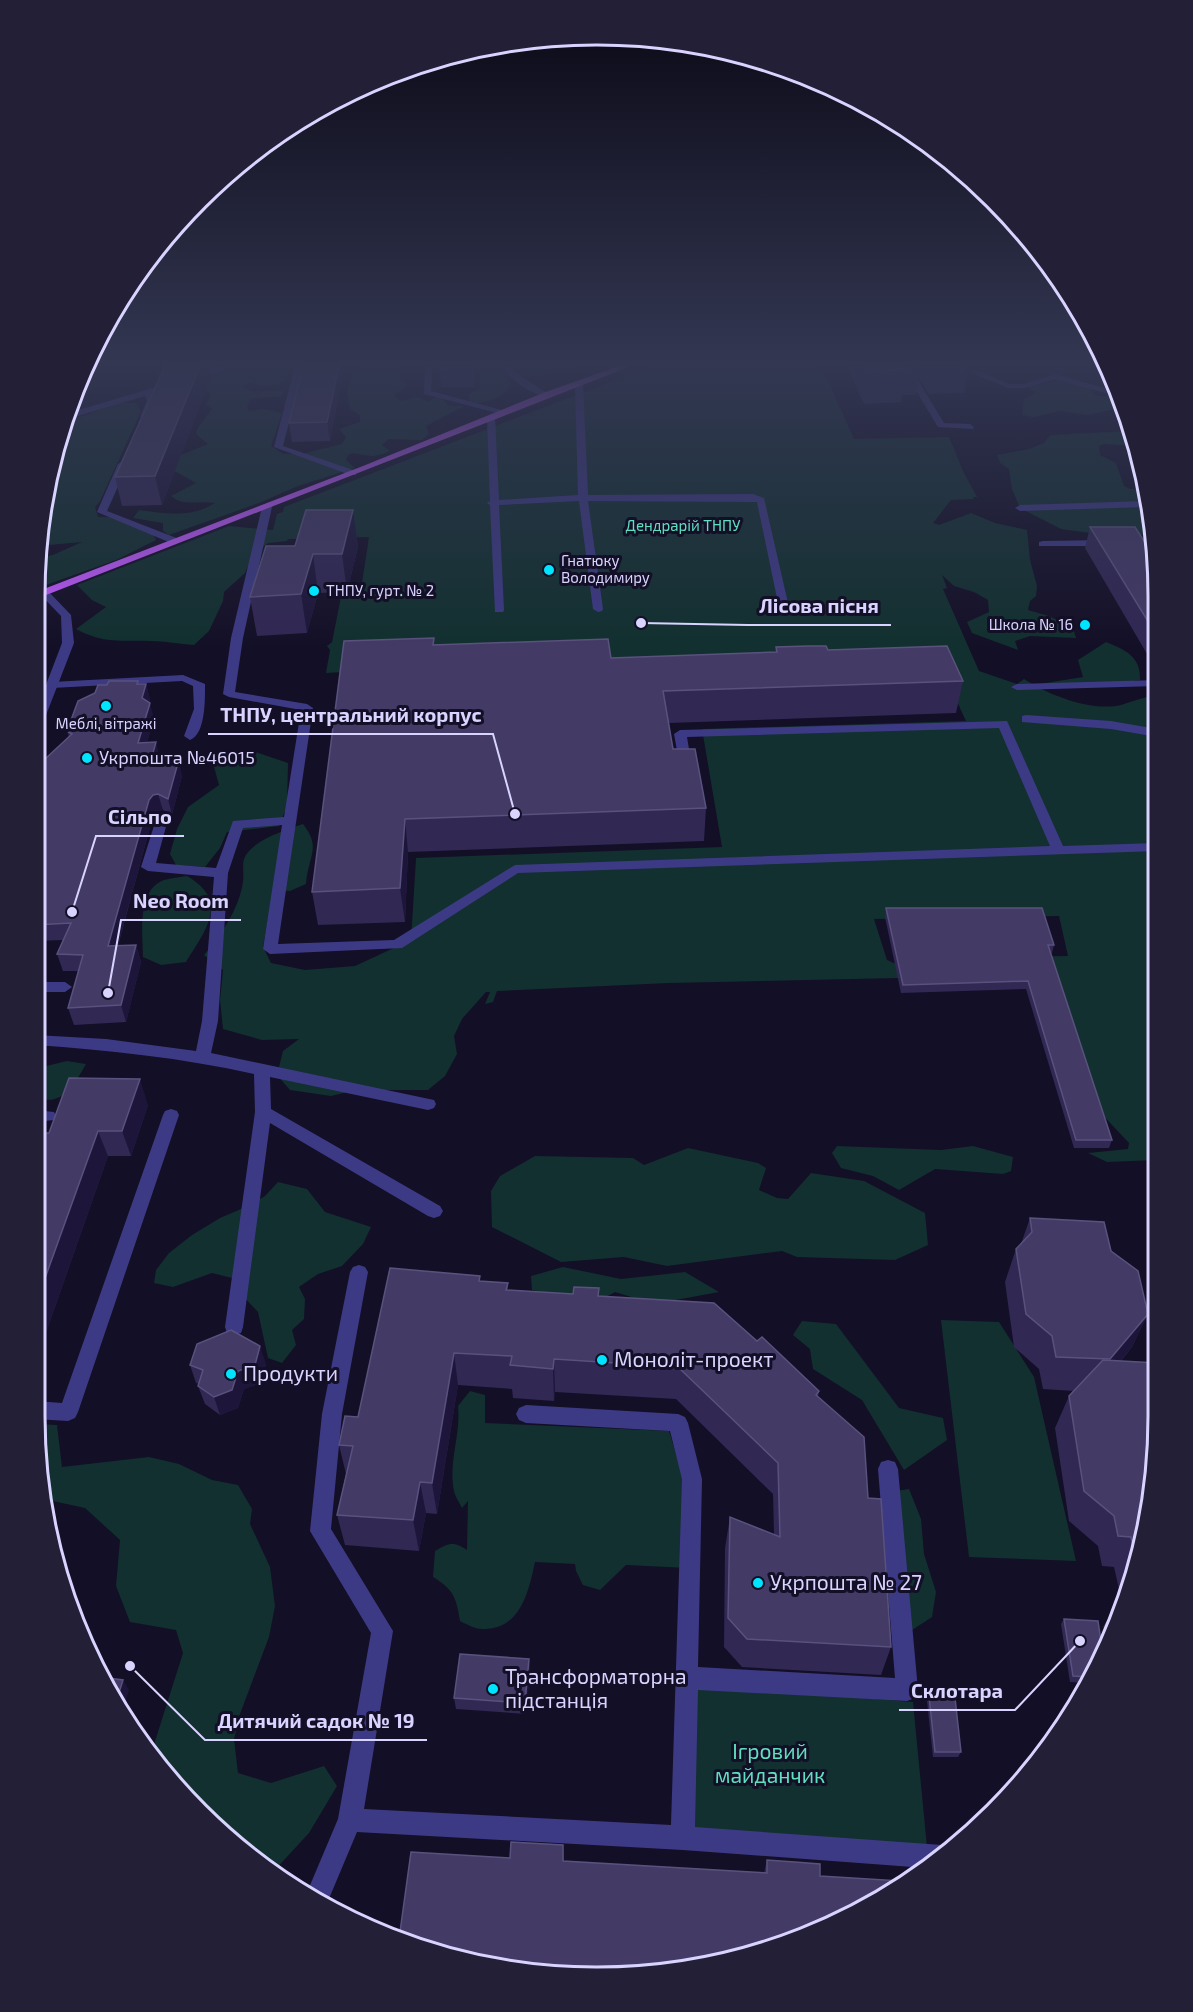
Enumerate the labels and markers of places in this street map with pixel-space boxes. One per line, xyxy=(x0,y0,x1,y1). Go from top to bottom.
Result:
place label: Гнатюку Володимиру xyxy=(561,551,650,587)
marker: Гнатюку Володимиру xyxy=(542,563,556,577)
place label: ТНПУ, гурт. № 2 xyxy=(326,581,434,600)
marker: ТНПУ, гурт. № 2 xyxy=(307,584,321,598)
callout: Лісова пісня xyxy=(748,587,891,625)
place label: Школа № 16 xyxy=(989,615,1073,633)
marker: Школа № 16 xyxy=(1078,618,1092,632)
callout: ТНПУ, центральний корпус xyxy=(208,696,493,734)
marker: Меблі, вітражі xyxy=(99,699,113,713)
place label: Меблі, вітражі xyxy=(56,714,156,732)
place label: Укрпошта №46015 xyxy=(99,746,255,768)
marker: Укрпошта №46015 xyxy=(80,751,94,765)
callout: Сільпо xyxy=(96,798,184,836)
callout: Neo Room xyxy=(121,882,241,920)
place label: Моноліт-проект xyxy=(614,1346,774,1371)
marker: Моноліт-проект xyxy=(595,1353,609,1367)
place label: Продукти xyxy=(243,1360,338,1386)
marker: Продукти xyxy=(224,1367,238,1381)
place label: Укрпошта № 27 xyxy=(770,1569,922,1594)
marker: Укрпошта № 27 xyxy=(751,1576,765,1590)
place label: Трансформаторна підстанція xyxy=(505,1663,687,1712)
callout: Склотара xyxy=(899,1672,1015,1710)
marker: Трансформаторна підстанція xyxy=(486,1682,500,1696)
callout: Дитячий садок № 19 xyxy=(205,1702,427,1740)

